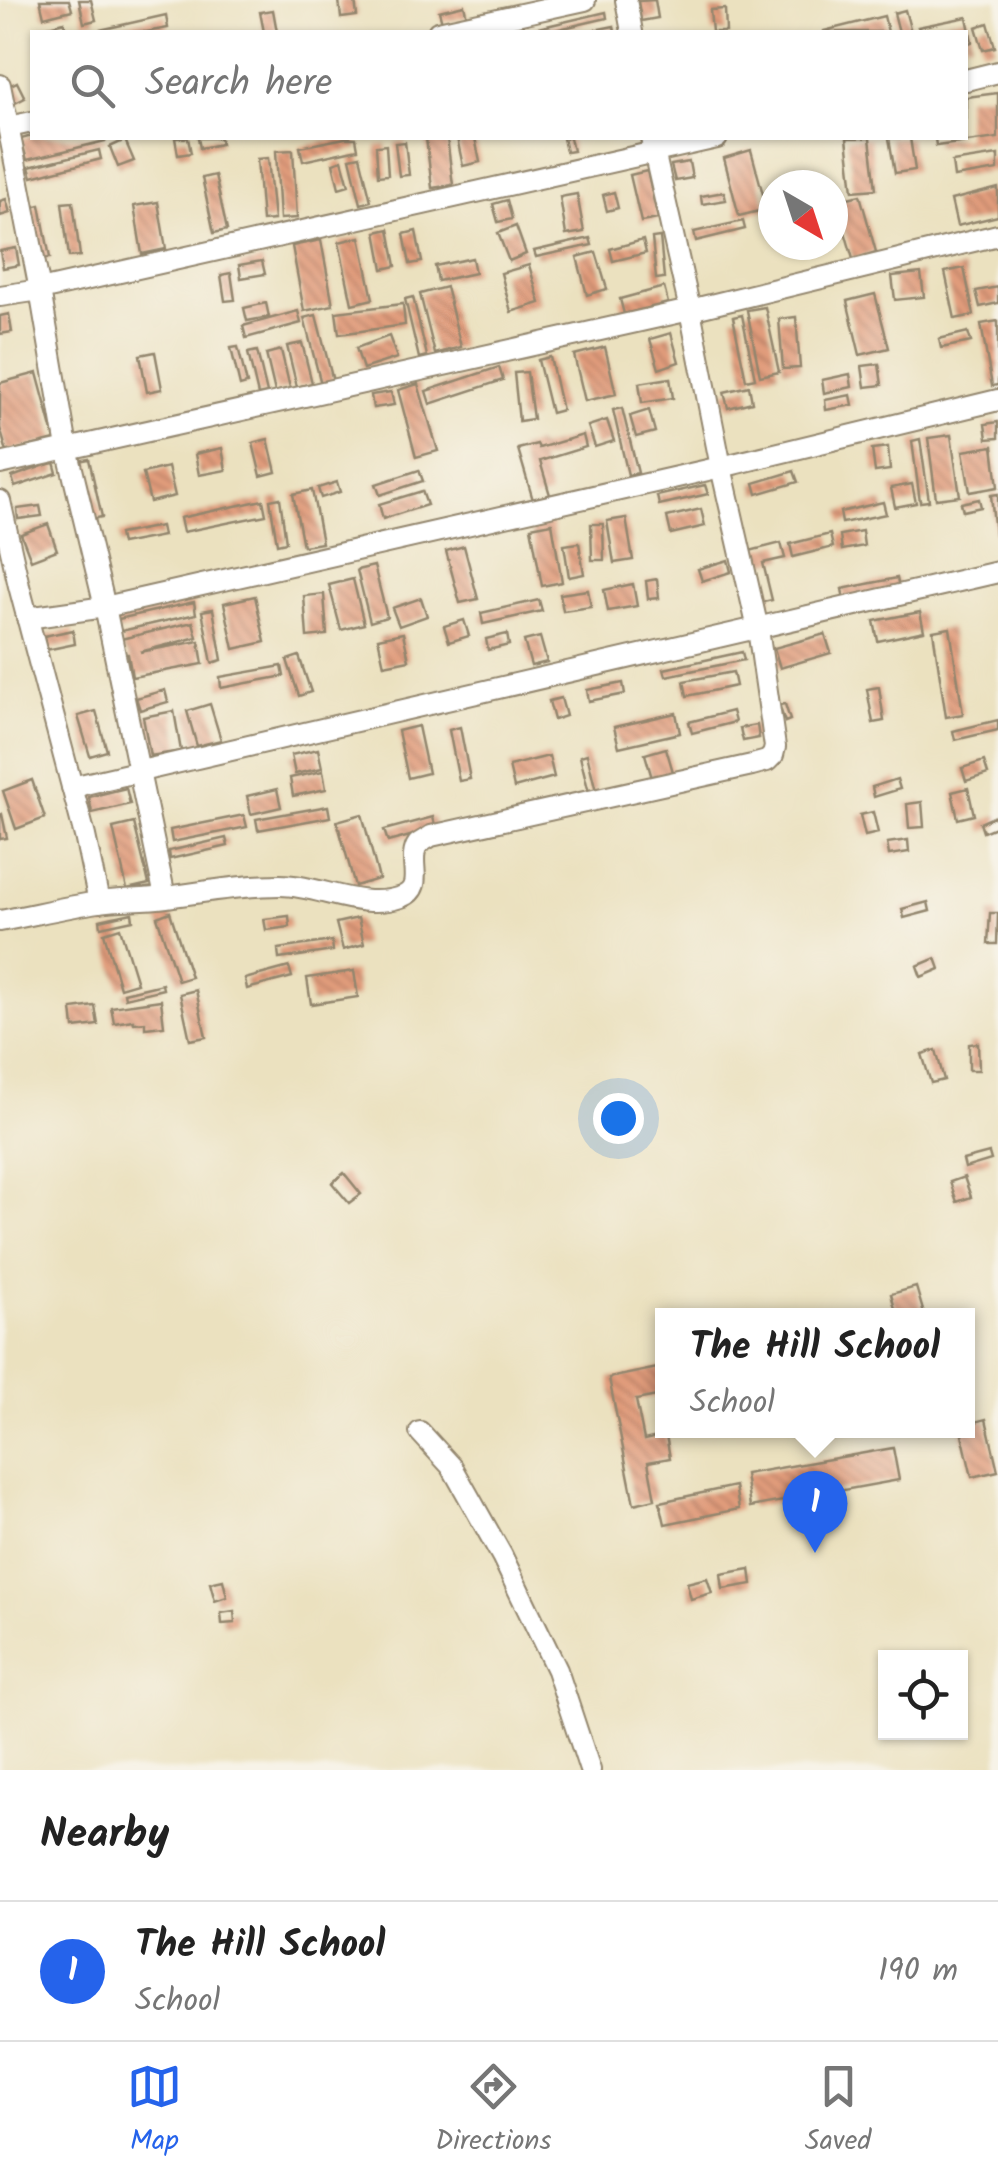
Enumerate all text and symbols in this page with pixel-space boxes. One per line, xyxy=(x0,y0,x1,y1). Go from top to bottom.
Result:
search box xyxy=(30,30,968,140)
text: Search here xyxy=(145,55,332,115)
icon: search xyxy=(65,58,120,113)
north arrow xyxy=(758,170,848,260)
your location xyxy=(593,1093,644,1144)
popup xyxy=(655,1308,975,1438)
text: The Hill School xyxy=(690,1318,940,1378)
text: School xyxy=(690,1378,775,1429)
pin: 1 xyxy=(782,1470,848,1553)
map controls xyxy=(878,1650,968,1740)
button: locate xyxy=(878,1650,968,1740)
text: Nearby xyxy=(40,1802,169,1869)
text: The Hill School xyxy=(135,1916,385,1976)
text: 1 xyxy=(68,1946,77,1997)
text: 190 m xyxy=(878,1946,958,1997)
text: School xyxy=(135,1976,220,2027)
tab: Map xyxy=(127,2059,182,2164)
tab: Directions xyxy=(435,2059,551,2164)
tab: Saved xyxy=(805,2059,871,2164)

